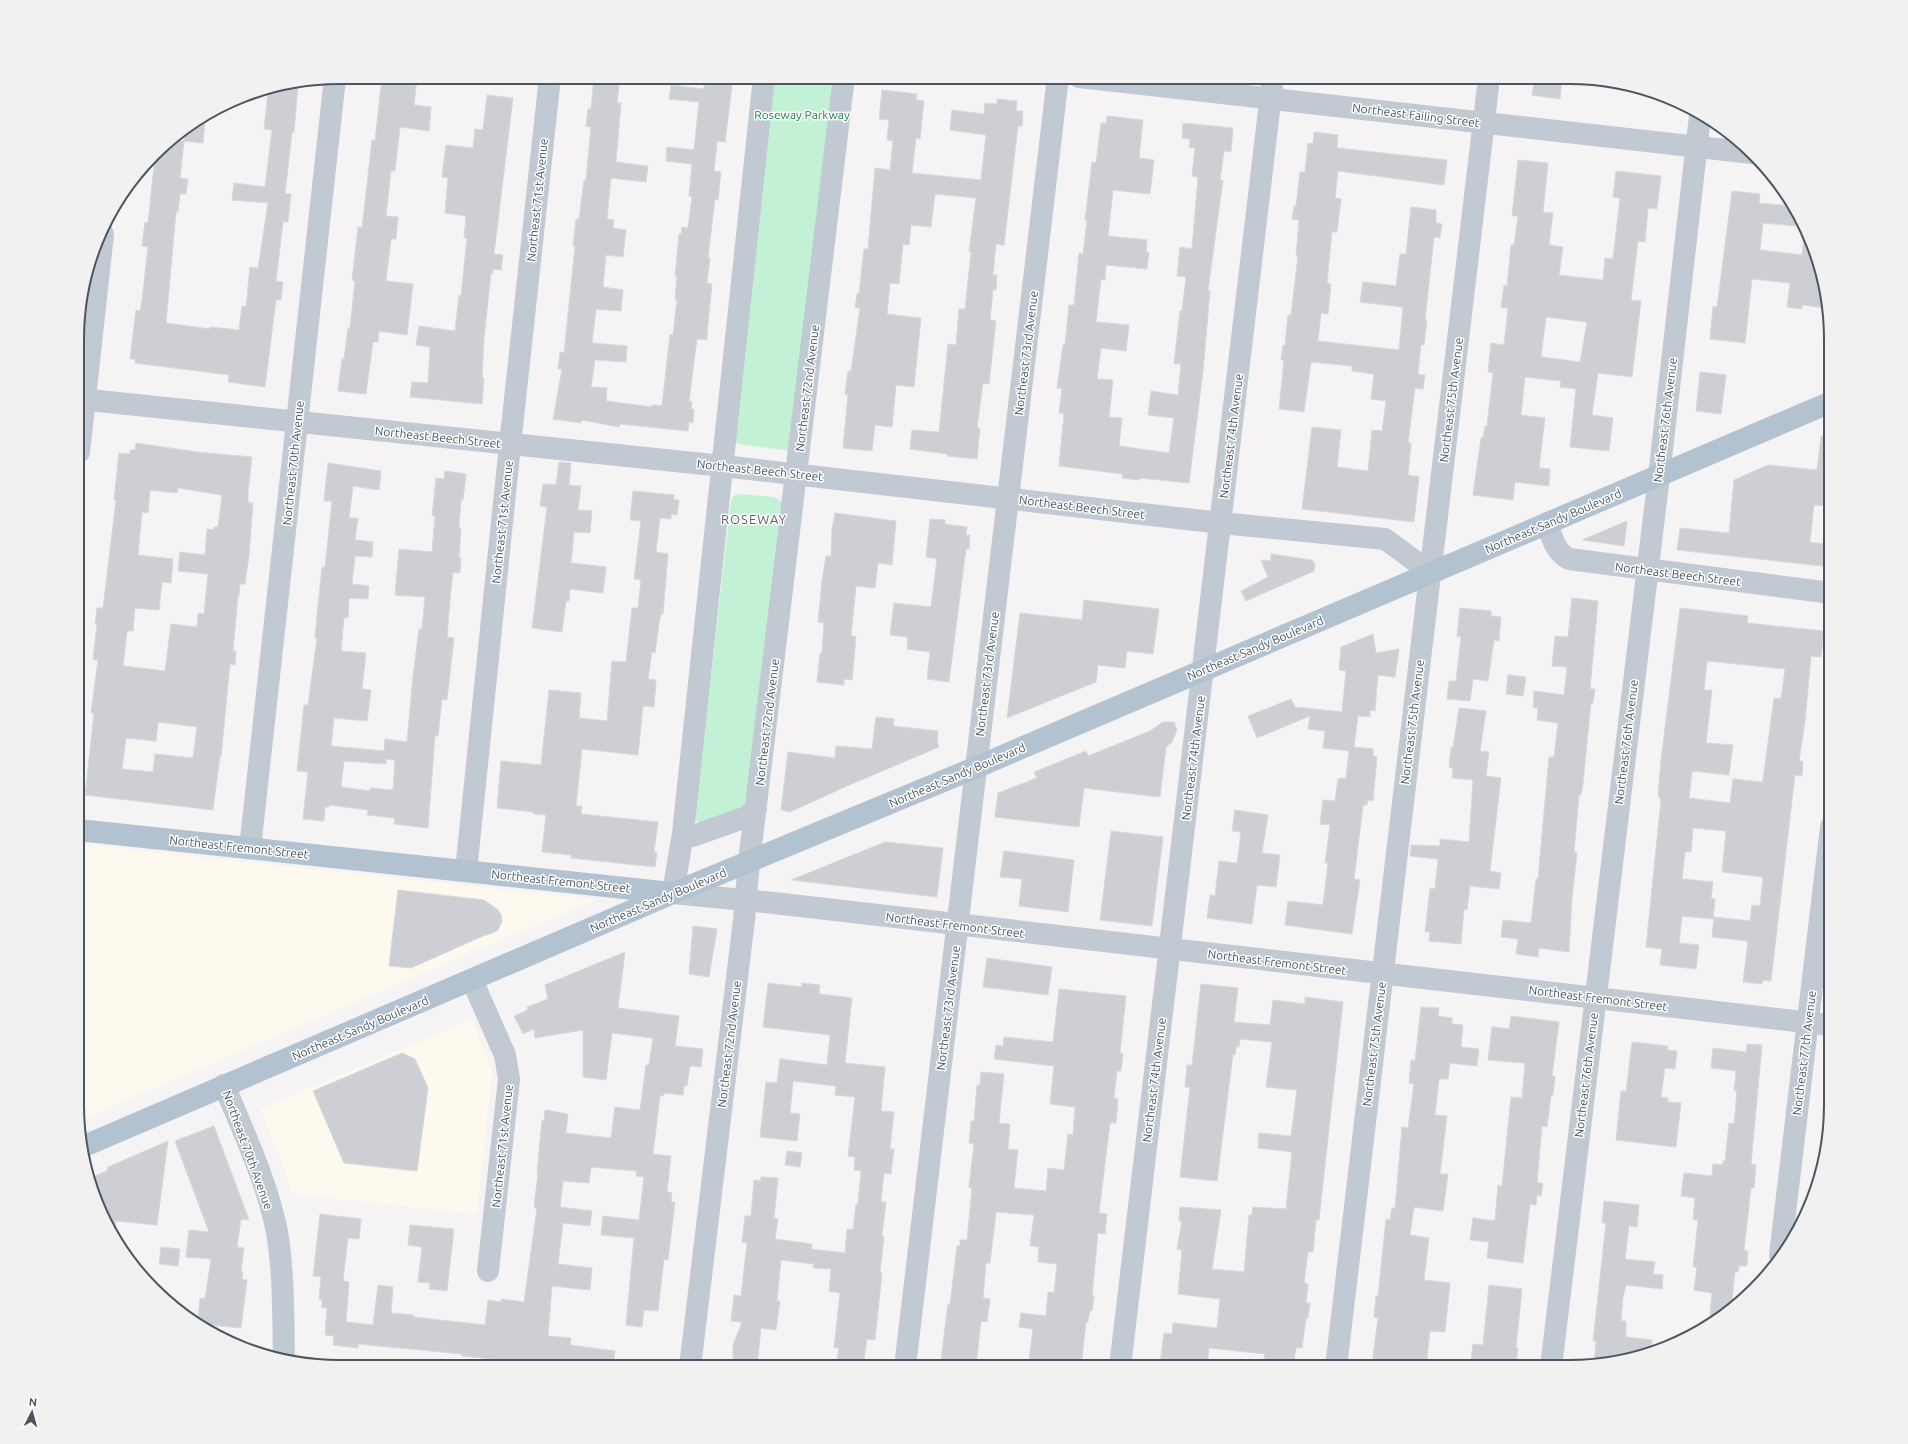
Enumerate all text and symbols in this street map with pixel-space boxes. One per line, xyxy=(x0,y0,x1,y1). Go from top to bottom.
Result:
street label: Northeast Failing Street xyxy=(1352,101,1481,129)
park label: Roseway Parkway xyxy=(754,108,850,121)
street label: Northeast 71st Avenue xyxy=(524,138,550,262)
street label: Northeast 73rd Avenue xyxy=(1012,290,1040,416)
street label: Northeast 72nd Avenue xyxy=(793,324,821,452)
street label: Northeast 75th Avenue xyxy=(1437,337,1465,463)
street label: Northeast 76th Avenue xyxy=(1651,357,1679,483)
street label: Northeast 74th Avenue xyxy=(1217,373,1245,499)
street label: Northeast 70th Avenue xyxy=(280,400,306,526)
street label: Northeast Beech Street xyxy=(374,424,502,450)
street label: Northeast Beech Street xyxy=(696,457,824,483)
street label: Northeast 71st Avenue xyxy=(489,460,515,584)
street label: Northeast Sandy Boulevard xyxy=(1483,486,1623,556)
street label: Northeast Beech Street xyxy=(1018,493,1146,521)
district label: ROSEWAY xyxy=(721,512,787,526)
street label: Northeast Beech Street xyxy=(1614,560,1742,588)
street label: Northeast 73rd Avenue xyxy=(973,611,1001,737)
street label: Northeast Sandy Boulevard xyxy=(1185,613,1325,683)
street label: Northeast 72nd Avenue xyxy=(753,658,781,786)
street label: Northeast 75th Avenue xyxy=(1398,659,1426,785)
street label: Northeast 76th Avenue xyxy=(1612,679,1640,805)
street label: Northeast 74th Avenue xyxy=(1179,695,1207,821)
street label: Northeast Sandy Boulevard xyxy=(887,740,1027,810)
street label: Northeast Fremont Street xyxy=(169,833,309,861)
street label: Northeast Sandy Boulevard xyxy=(588,865,728,935)
street label: Northeast Fremont Street xyxy=(491,867,631,895)
street label: Northeast Fremont Street xyxy=(885,910,1025,940)
street label: Northeast 73rd Avenue xyxy=(934,945,962,1071)
street label: Northeast Fremont Street xyxy=(1207,947,1347,977)
street label: Northeast 72nd Avenue xyxy=(715,980,743,1108)
street label: Northeast 75th Avenue xyxy=(1360,981,1388,1107)
street label: Northeast Fremont Street xyxy=(1528,983,1668,1013)
street label: Northeast 77th Avenue xyxy=(1790,990,1818,1116)
street label: Northeast Sandy Boulevard xyxy=(290,993,430,1063)
street label: Northeast 76th Avenue xyxy=(1572,1012,1600,1138)
street label: Northeast 74th Avenue xyxy=(1140,1017,1168,1143)
street label: Northeast 71st Avenue xyxy=(489,1084,515,1208)
street label: Northeast 70th Avenue xyxy=(220,1089,276,1211)
north arrow xyxy=(12,1392,52,1432)
text: N xyxy=(28,1396,38,1408)

